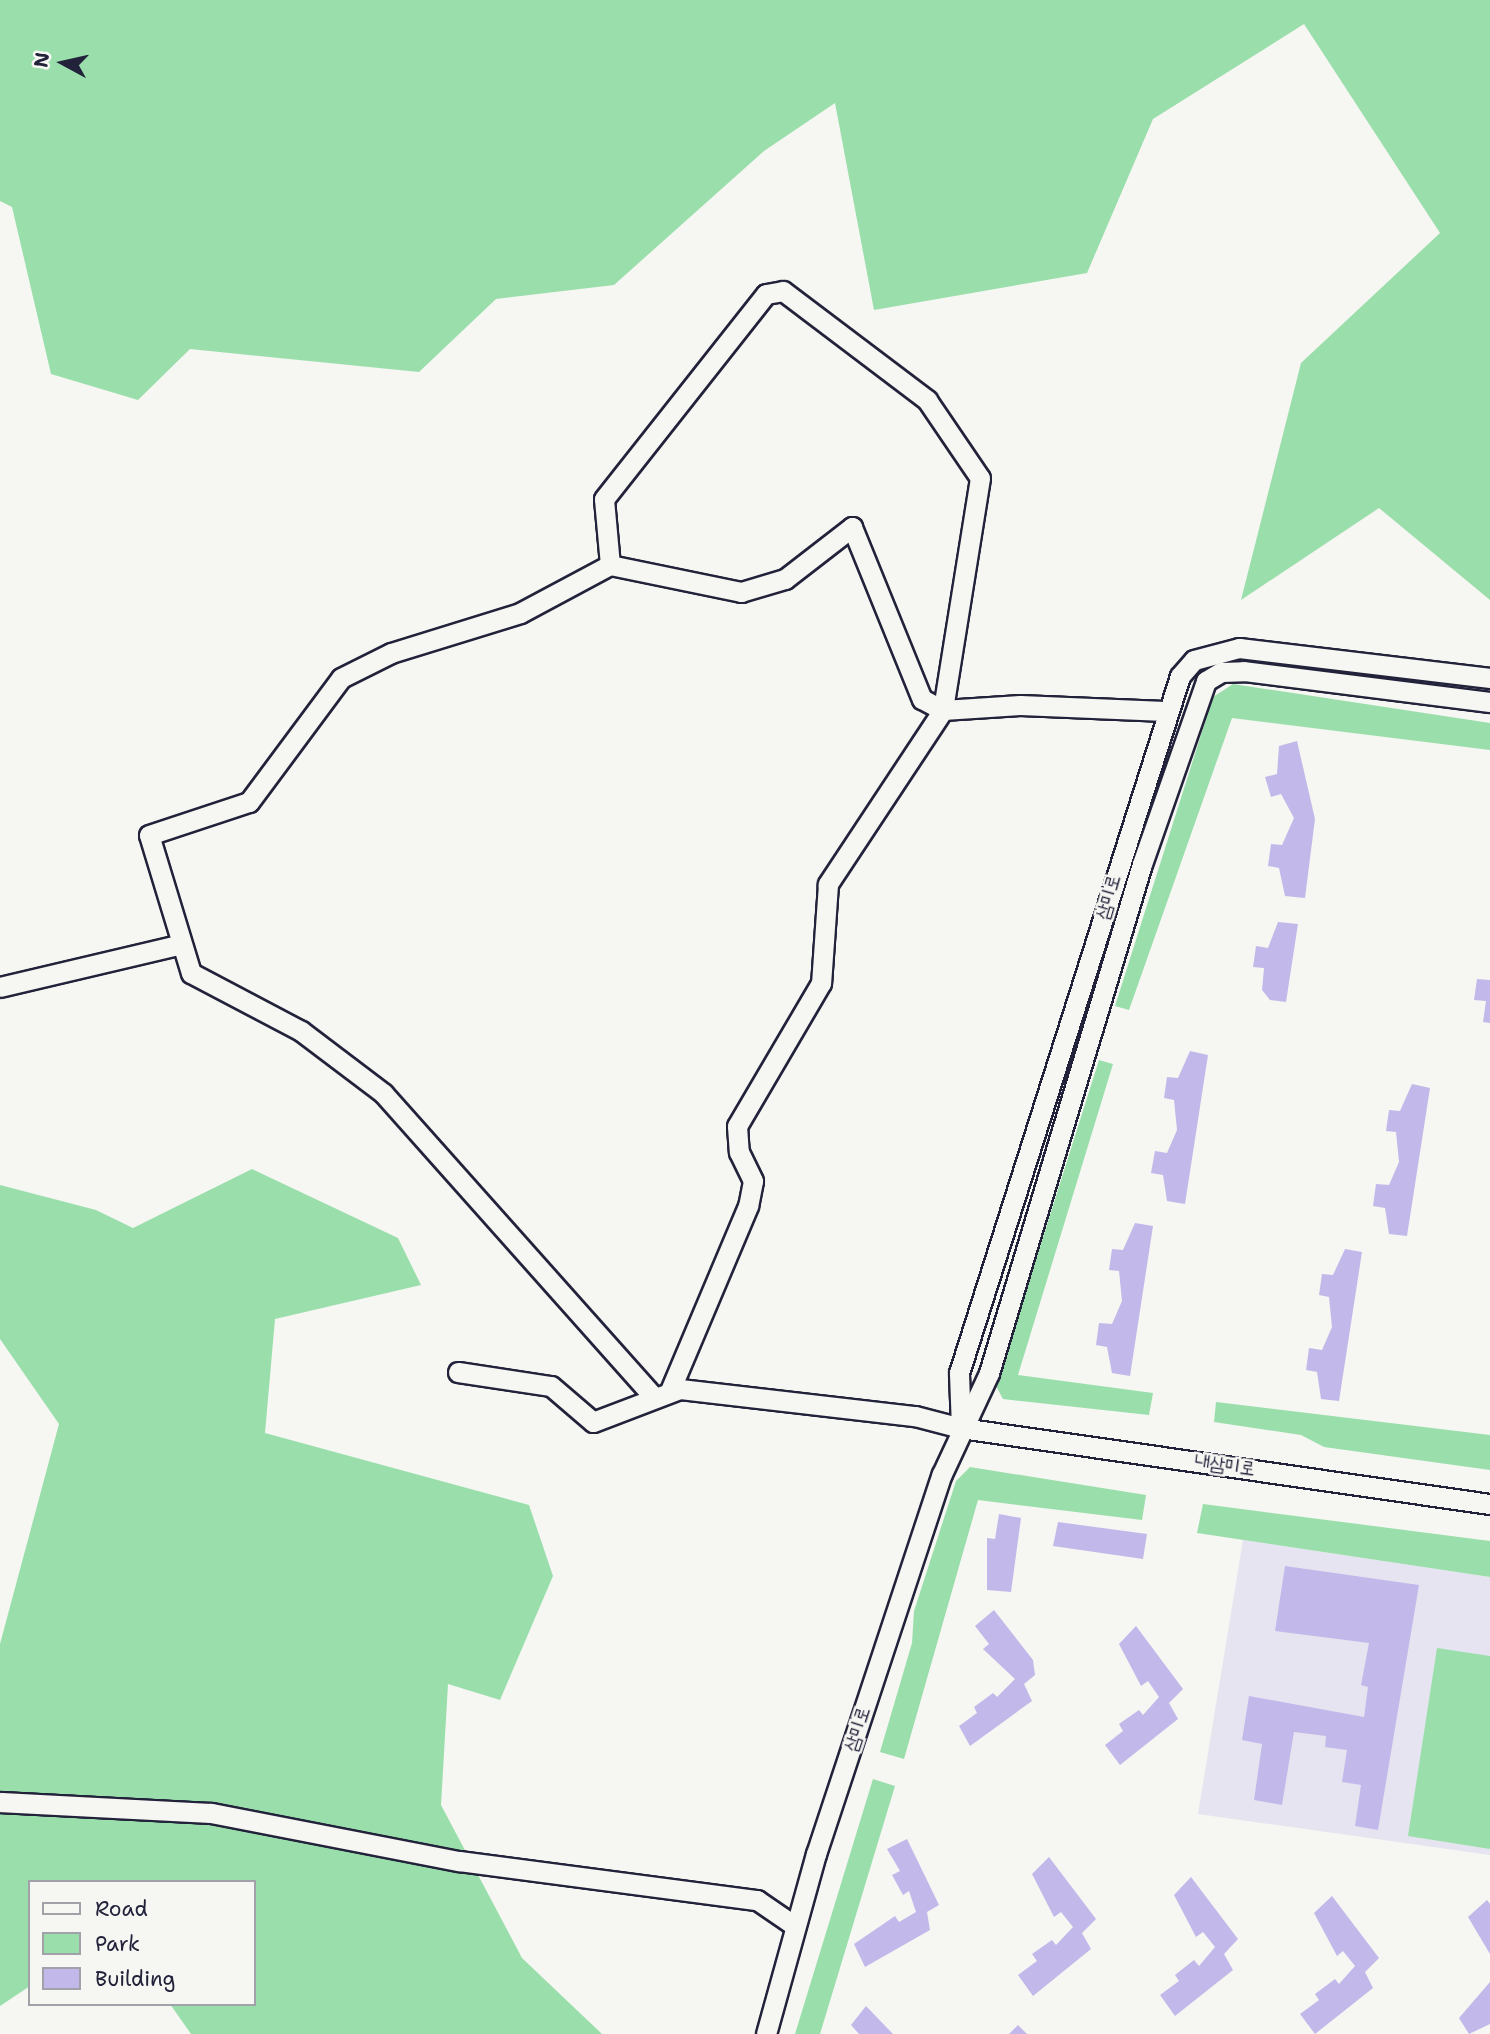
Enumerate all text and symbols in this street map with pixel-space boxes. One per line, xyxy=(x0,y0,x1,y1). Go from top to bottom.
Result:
north arrow xyxy=(28,28,98,98)
text: N xyxy=(28,51,55,69)
street label: 삼미로 xyxy=(1091,872,1125,922)
street label: 내삼미로 xyxy=(1193,1449,1257,1481)
street label: 삼미로 xyxy=(839,1704,875,1754)
legend xyxy=(28,1880,256,2006)
text: Road xyxy=(95,1895,148,1923)
text: Park xyxy=(95,1930,140,1958)
text: Building xyxy=(95,1965,175,1993)

